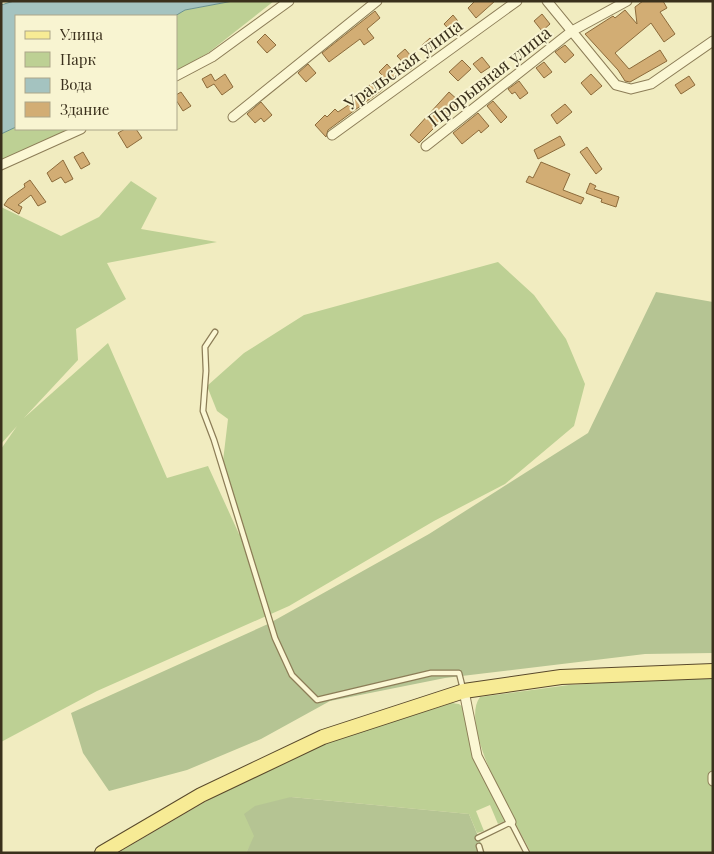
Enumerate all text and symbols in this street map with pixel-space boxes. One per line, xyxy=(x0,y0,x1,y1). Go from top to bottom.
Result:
street label: Уральская улица xyxy=(338,13,467,116)
legend xyxy=(15,15,178,130)
street label: Прорывная улица xyxy=(422,20,556,132)
text: Улица xyxy=(59,24,103,44)
text: Парк xyxy=(60,49,96,69)
text: Вода xyxy=(60,74,93,94)
text: Здание xyxy=(60,99,109,119)

